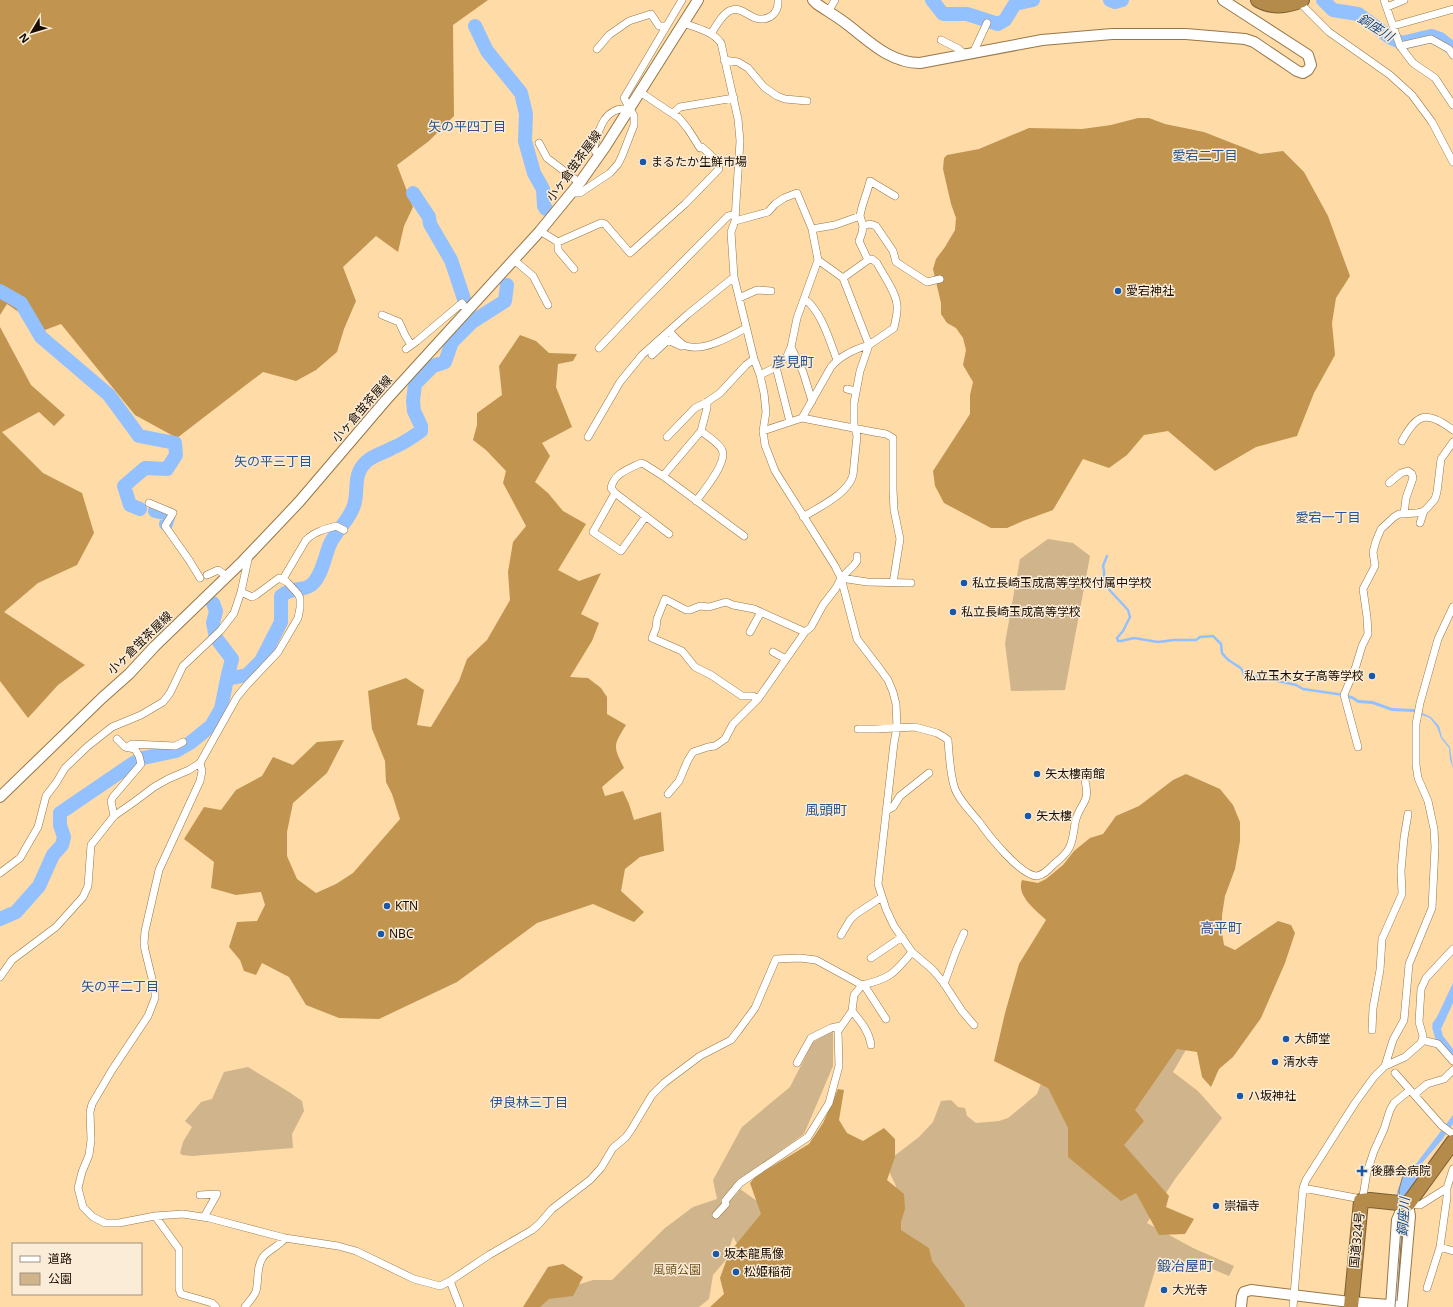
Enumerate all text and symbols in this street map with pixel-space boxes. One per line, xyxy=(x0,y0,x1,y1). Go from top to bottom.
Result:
water label: 銅座川 xyxy=(1355,9,1399,46)
north arrow xyxy=(12,12,52,52)
text: N xyxy=(15,30,32,47)
district label: 矢の平四丁目 xyxy=(428,117,506,135)
street label: 小ヶ倉蛍茶屋線 xyxy=(542,127,605,205)
district label: 愛宕二丁目 xyxy=(1172,146,1238,164)
place label: まるたか生鮮市場 xyxy=(651,153,747,170)
marker: まるたか生鮮市場 xyxy=(638,157,648,167)
place label: 愛宕神社 xyxy=(1126,282,1174,299)
marker: 愛宕神社 xyxy=(1113,286,1123,296)
district label: 彦見町 xyxy=(772,352,814,371)
street label: 小ヶ倉蛍茶屋線 xyxy=(328,371,396,446)
district label: 矢の平三丁目 xyxy=(234,452,312,470)
district label: 愛宕一丁目 xyxy=(1295,508,1361,526)
place label: 私立長崎玉成高等学校付属中学校 xyxy=(972,574,1152,591)
marker: 私立長崎玉成高等学校付属中学校 xyxy=(959,578,969,588)
place label: 私立長崎玉成高等学校 xyxy=(961,603,1081,620)
street label: 小ヶ倉蛍茶屋線 xyxy=(104,607,176,678)
marker: 私立長崎玉成高等学校 xyxy=(948,607,958,617)
place label: 私立玉木女子高等学校 xyxy=(1244,667,1364,684)
marker: 私立玉木女子高等学校 xyxy=(1367,671,1377,681)
place label: 矢太樓南館 xyxy=(1045,765,1105,782)
marker: 矢太樓南館 xyxy=(1032,769,1042,779)
district label: 風頭町 xyxy=(805,800,847,819)
place label: 矢太樓 xyxy=(1036,807,1072,824)
marker: 矢太樓 xyxy=(1023,811,1033,821)
place label: KTN xyxy=(395,897,418,914)
marker: KTN xyxy=(382,901,392,911)
district label: 高平町 xyxy=(1200,918,1242,937)
place label: NBC xyxy=(389,925,414,942)
marker: NBC xyxy=(376,929,386,939)
district label: 矢の平二丁目 xyxy=(81,977,159,995)
place label: 大師堂 xyxy=(1294,1030,1330,1047)
marker: 大師堂 xyxy=(1281,1034,1291,1044)
place label: 清水寺 xyxy=(1283,1053,1319,1070)
marker: 清水寺 xyxy=(1270,1057,1280,1067)
place label: ハ坂神社 xyxy=(1248,1087,1296,1104)
marker: ハ坂神社 xyxy=(1235,1091,1245,1101)
district label: 伊良林三丁目 xyxy=(490,1093,568,1111)
place label: 後藤会病院 xyxy=(1371,1162,1431,1179)
marker: 後藤会病院 xyxy=(1356,1165,1368,1177)
water label: 銅座川 xyxy=(1393,1195,1413,1237)
place label: 崇福寺 xyxy=(1224,1197,1260,1214)
marker: 崇福寺 xyxy=(1211,1201,1221,1211)
street label: 国道324号 xyxy=(1345,1211,1368,1269)
legend xyxy=(12,1243,142,1295)
place label: 坂本龍馬像 xyxy=(724,1245,784,1262)
marker: 坂本龍馬像 xyxy=(711,1249,721,1259)
text: 道路 xyxy=(48,1250,72,1267)
district label: 鍛冶屋町 xyxy=(1157,1256,1213,1275)
park label: 風頭公園 xyxy=(653,1261,701,1278)
place label: 松姫稲荷 xyxy=(744,1263,792,1280)
marker: 松姫稲荷 xyxy=(731,1267,741,1277)
text: 公園 xyxy=(48,1270,72,1287)
place label: 大光寺 xyxy=(1172,1281,1208,1298)
marker: 大光寺 xyxy=(1159,1285,1169,1295)

